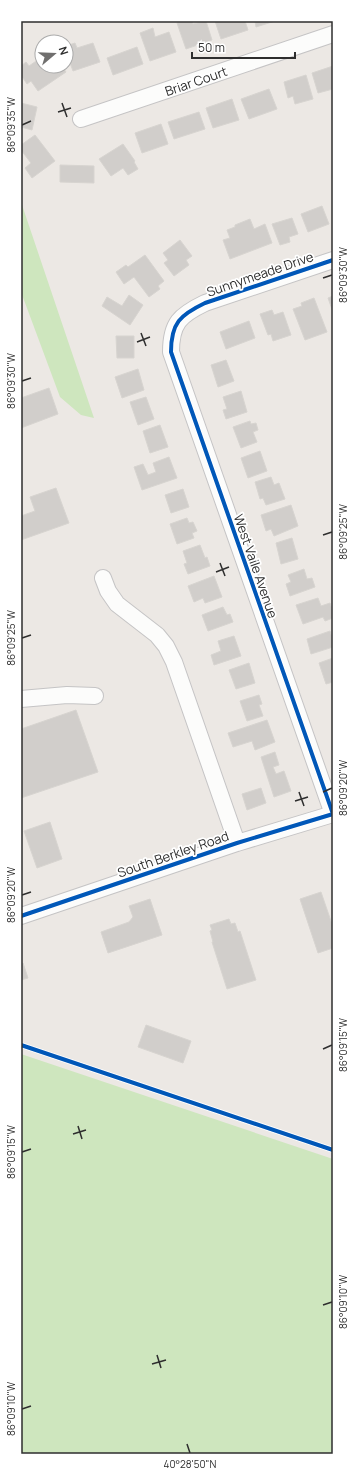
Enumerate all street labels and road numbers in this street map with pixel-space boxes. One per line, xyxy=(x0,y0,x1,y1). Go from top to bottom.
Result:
street label: Briar Court xyxy=(162,62,230,100)
street label: Sunnymeade Drive xyxy=(204,247,316,301)
street label: West Vaile Avenue xyxy=(230,512,282,621)
street label: South Berkley Road xyxy=(115,827,231,881)

